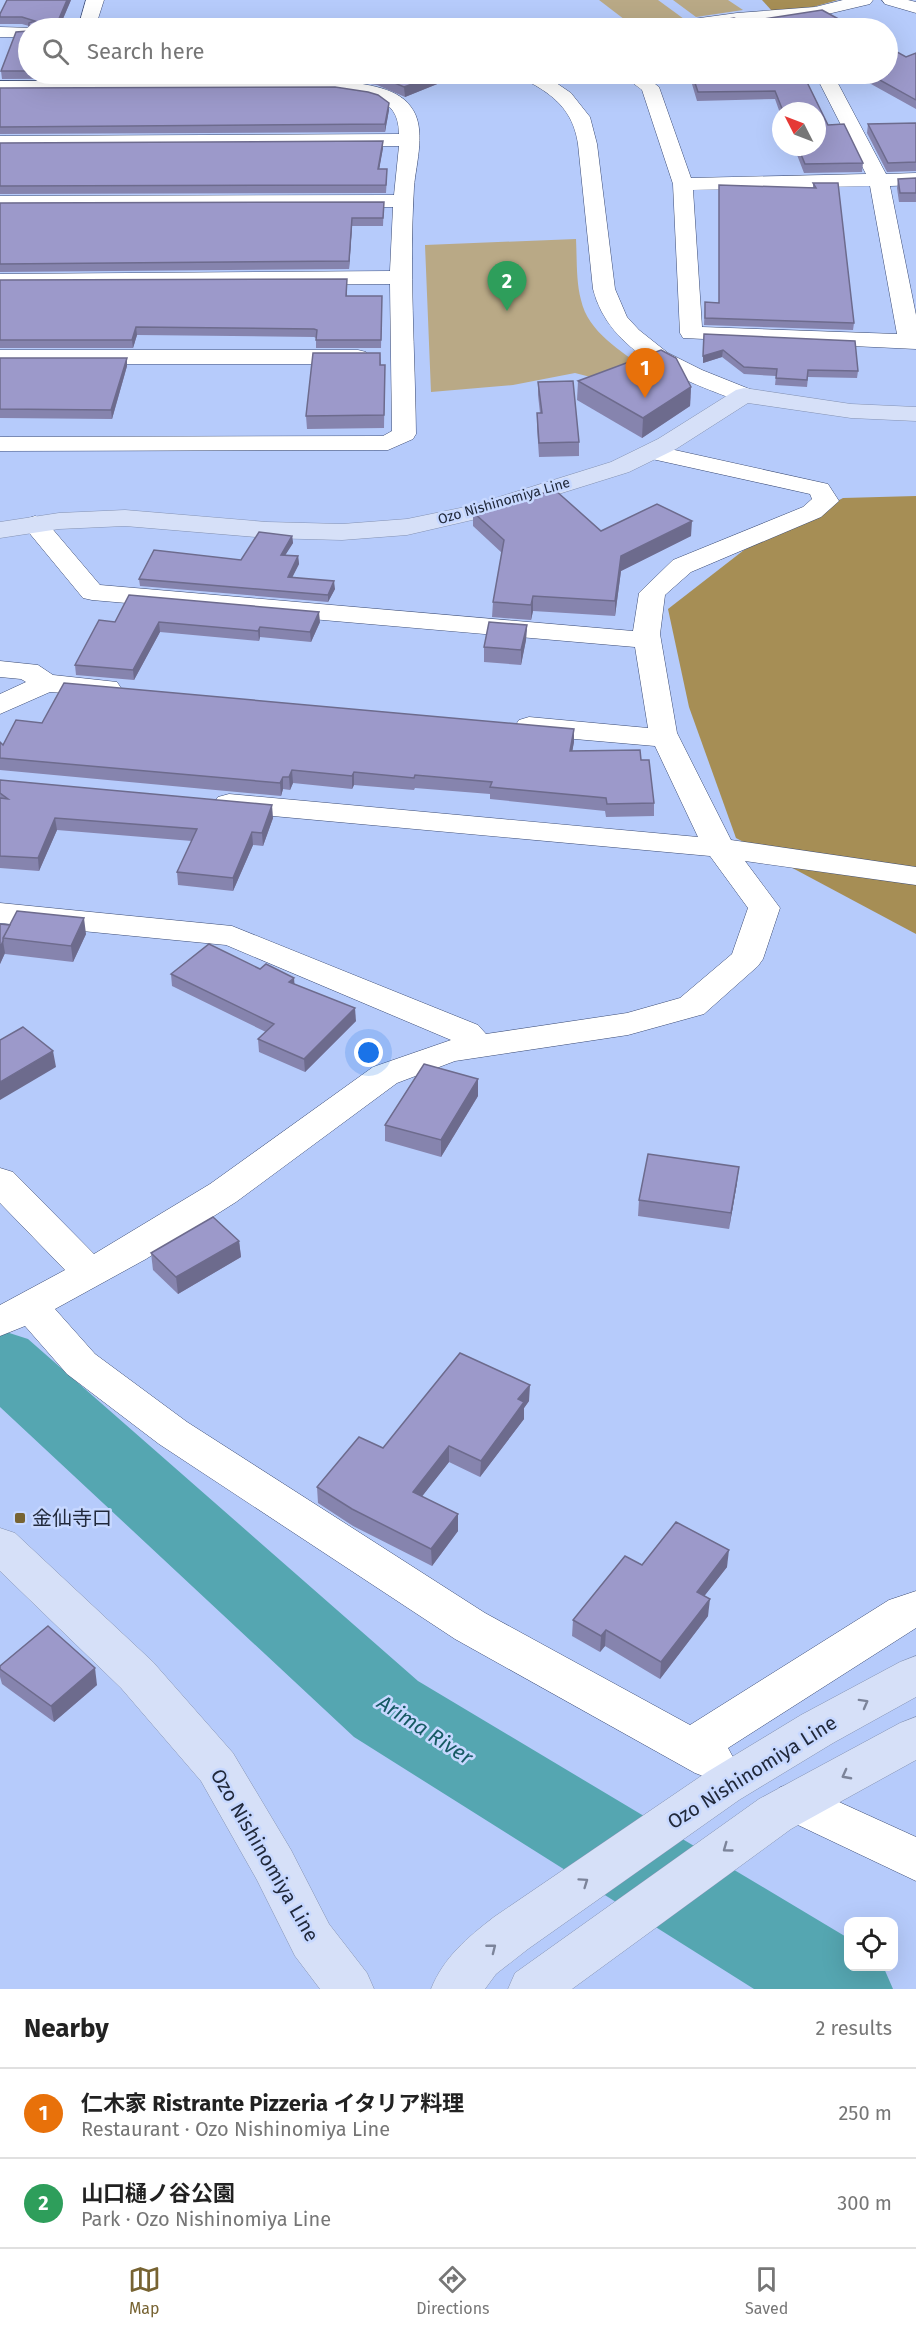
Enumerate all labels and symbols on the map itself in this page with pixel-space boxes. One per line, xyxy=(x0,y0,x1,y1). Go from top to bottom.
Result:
north arrow xyxy=(772,102,826,156)
pin: 2 xyxy=(488,262,526,311)
pin: 1 xyxy=(626,348,664,398)
street label: Ozo Nishinomiya Line xyxy=(436,474,572,528)
your location xyxy=(354,1038,383,1067)
place label: 金仙寺口 xyxy=(32,1506,112,1530)
marker: 金仙寺口 xyxy=(13,1511,27,1525)
water label: Arima River xyxy=(372,1689,478,1771)
one-way arrow xyxy=(858,1699,869,1710)
street label: Ozo Nishinomiya Line xyxy=(663,1710,841,1834)
street label: Ozo Nishinomiya Line xyxy=(206,1764,324,1946)
one-way arrow xyxy=(842,1768,852,1779)
one-way arrow xyxy=(723,1841,734,1852)
one-way arrow xyxy=(577,1878,588,1889)
one-way arrow xyxy=(485,1945,496,1956)

